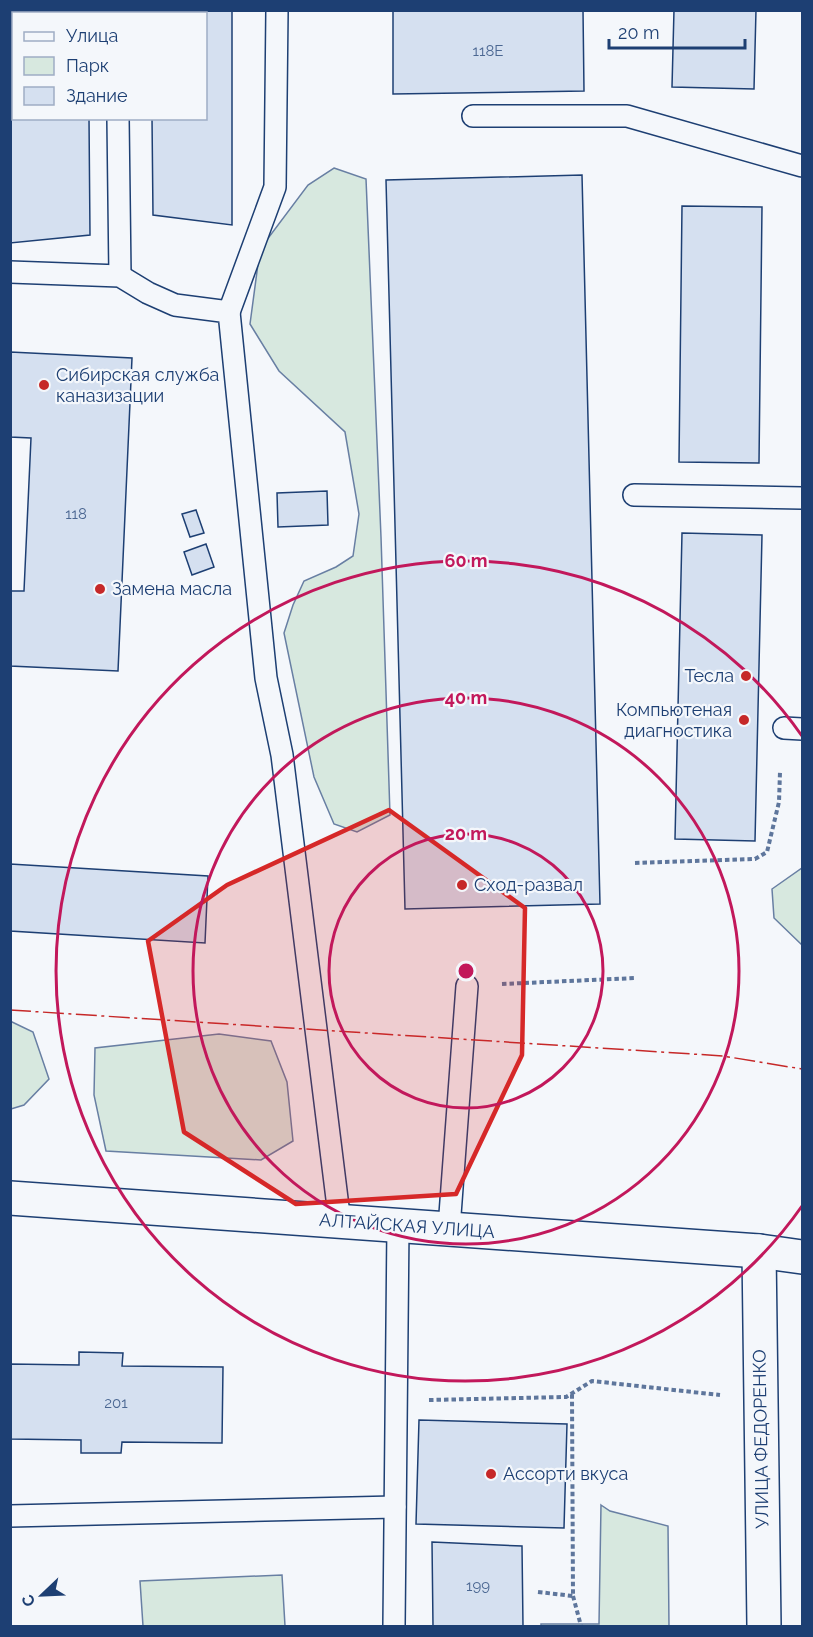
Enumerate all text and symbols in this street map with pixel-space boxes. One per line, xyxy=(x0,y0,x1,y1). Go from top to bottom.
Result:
legend xyxy=(12,12,207,120)
scale bar xyxy=(609,12,746,50)
text: 20 m xyxy=(618,22,660,43)
text: Улица xyxy=(66,25,118,46)
house number: 118Е xyxy=(473,42,503,60)
text: Парк xyxy=(66,55,109,76)
text: Здание xyxy=(66,85,128,106)
place label: Сибирская служба каназизации xyxy=(56,364,219,406)
marker: Сибирская служба каназизации xyxy=(37,378,51,392)
house number: 118 xyxy=(65,505,87,523)
text: 60 m xyxy=(444,550,488,571)
place label: Замена масла xyxy=(112,578,232,599)
marker: Замена масла xyxy=(93,582,107,596)
place label: Тесла xyxy=(685,665,734,686)
marker: Тесла xyxy=(739,669,753,683)
text: 40 m xyxy=(445,687,487,708)
place label: Компьютеная диагностика xyxy=(616,699,732,741)
marker: Компьютеная диагностика xyxy=(737,713,751,727)
text: 20 m xyxy=(445,823,487,844)
place label: Сход-развал xyxy=(474,874,583,895)
marker: Сход-развал xyxy=(455,878,469,892)
centre of rings xyxy=(456,961,476,981)
street label: АЛТАЙСКАЯ УЛИЦА xyxy=(318,1209,496,1242)
street label: УЛИЦА ФЕДОРЕНКО xyxy=(748,1349,773,1529)
house number: 201 xyxy=(104,1394,128,1412)
place label: Ассорти вкуса xyxy=(503,1463,628,1484)
marker: Ассорти вкуса xyxy=(484,1467,498,1481)
north arrow xyxy=(12,1565,72,1625)
house number: 199 xyxy=(466,1577,490,1595)
text: С xyxy=(18,1592,40,1609)

